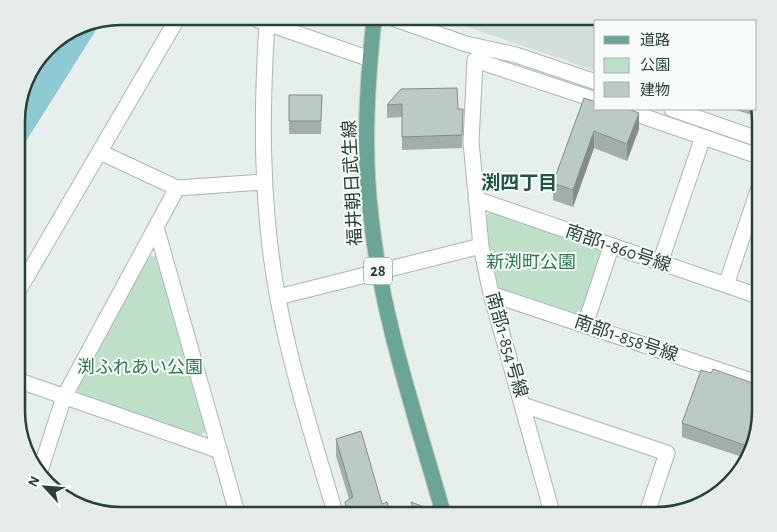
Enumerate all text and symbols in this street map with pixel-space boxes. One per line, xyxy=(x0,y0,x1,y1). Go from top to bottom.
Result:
legend xyxy=(594,20,757,110)
text: 道路 xyxy=(640,32,670,48)
text: 公園 xyxy=(640,57,670,73)
text: 建物 xyxy=(640,82,670,98)
street label: 福井朝日武生線 xyxy=(339,120,365,246)
district label: 渕四丁目 xyxy=(481,172,557,193)
street label: 南部1-860号線 xyxy=(563,221,674,275)
park label: 新渕町公園 xyxy=(486,252,576,272)
road number: 28 xyxy=(364,258,392,284)
street label: 南部1-854号線 xyxy=(482,290,532,400)
street label: 南部1-858号線 xyxy=(572,311,681,365)
park label: 渕ふれあい公園 xyxy=(77,357,203,377)
north arrow xyxy=(20,462,70,512)
text: N xyxy=(26,474,43,489)

